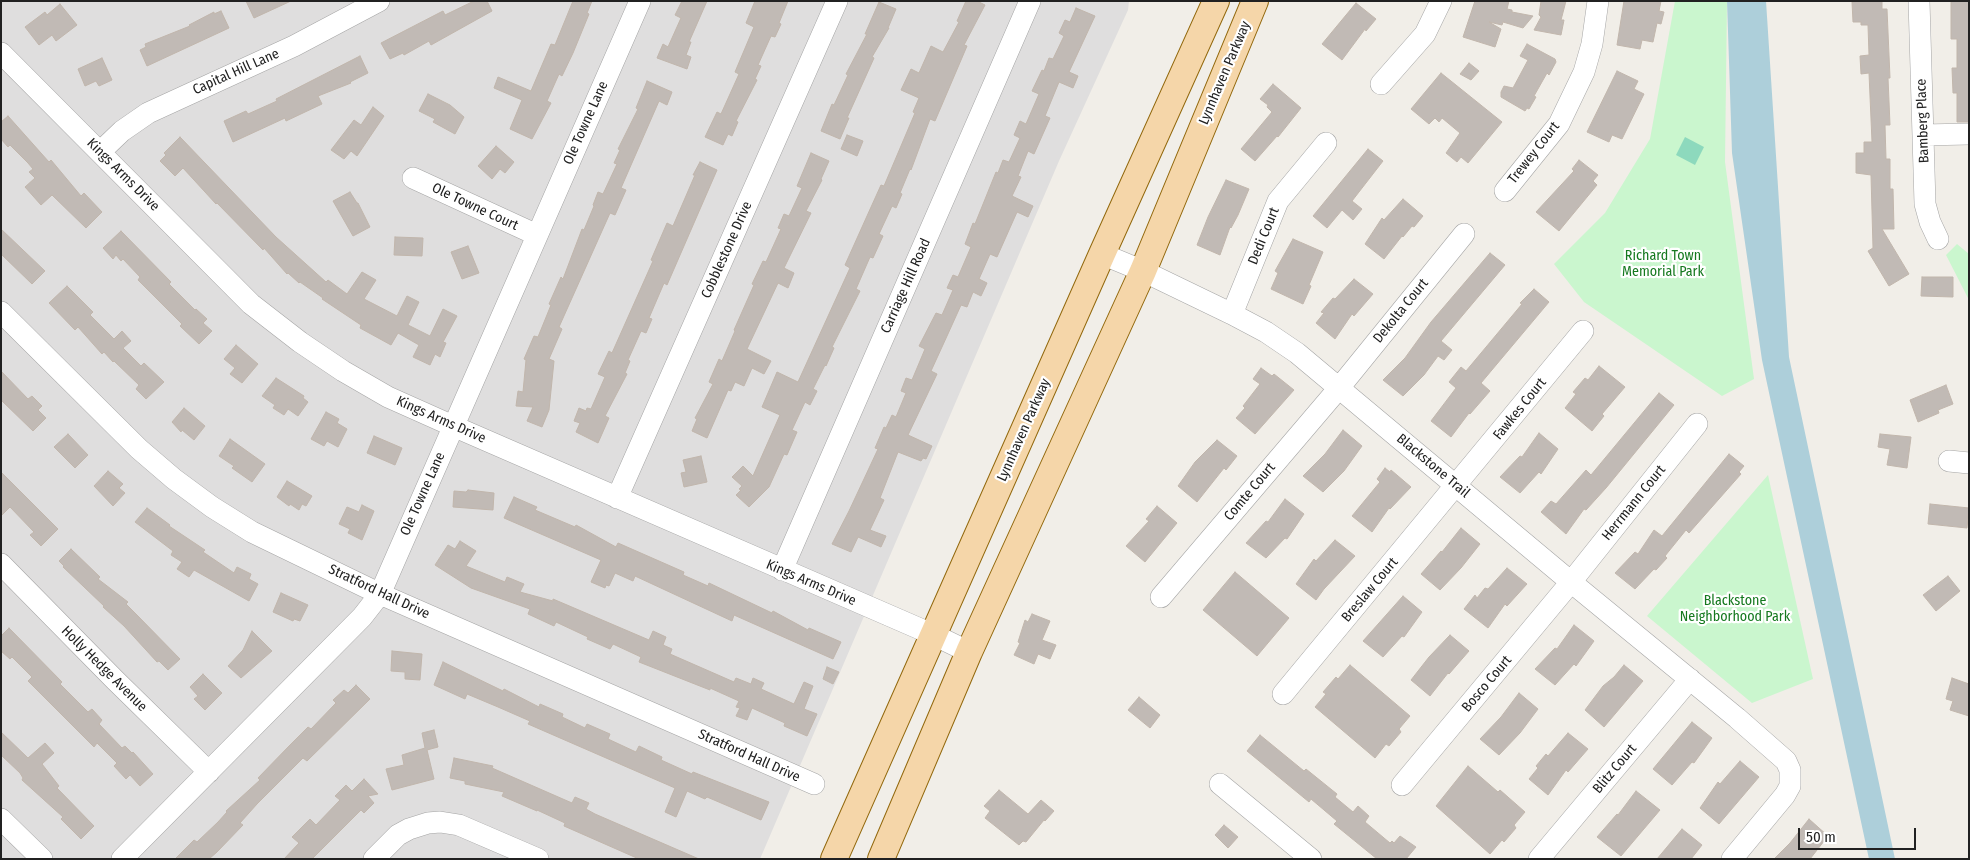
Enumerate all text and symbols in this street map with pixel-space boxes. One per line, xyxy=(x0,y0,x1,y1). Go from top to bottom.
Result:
street label: Lynnhaven Parkway xyxy=(1196,19,1254,127)
street label: Capital Hill Lane xyxy=(190,45,282,99)
street label: Bamberg Place xyxy=(1913,78,1933,164)
street label: Ole Towne Lane xyxy=(560,79,612,167)
street label: Trewey Court xyxy=(1505,119,1563,187)
street label: Kings Arms Drive xyxy=(83,135,163,215)
street label: Ole Towne Court xyxy=(429,180,521,234)
street label: Cobblestone Drive xyxy=(698,199,756,301)
street label: Dedi Court xyxy=(1245,205,1283,267)
street label: Carriage Hill Road xyxy=(878,236,934,336)
park label: Richard Town Memorial Park xyxy=(1622,248,1704,280)
street label: Dekolta Court xyxy=(1370,275,1432,347)
street label: Fawkes Court xyxy=(1490,375,1550,443)
street label: Lynnhaven Parkway xyxy=(994,376,1054,484)
street label: Kings Arms Drive xyxy=(394,393,488,447)
street label: Blackstone Trail xyxy=(1393,430,1473,502)
street label: Ole Towne Lane xyxy=(397,450,449,538)
street label: Comte Court xyxy=(1221,460,1279,524)
street label: Herrmann Court xyxy=(1599,462,1669,544)
street label: Breslaw Court xyxy=(1338,554,1402,626)
street label: Kings Arms Drive xyxy=(764,557,858,609)
street label: Stratford Hall Drive xyxy=(326,561,432,623)
park label: Blackstone Neighborhood Park xyxy=(1680,593,1790,626)
street label: Holly Hedge Avenue xyxy=(58,623,150,715)
street label: Bosco Court xyxy=(1459,652,1515,716)
street label: Stratford Hall Drive xyxy=(695,726,803,786)
street label: Blitz Court xyxy=(1590,741,1640,797)
scale bar xyxy=(1800,818,1918,850)
text: 50 m xyxy=(1806,828,1836,846)

